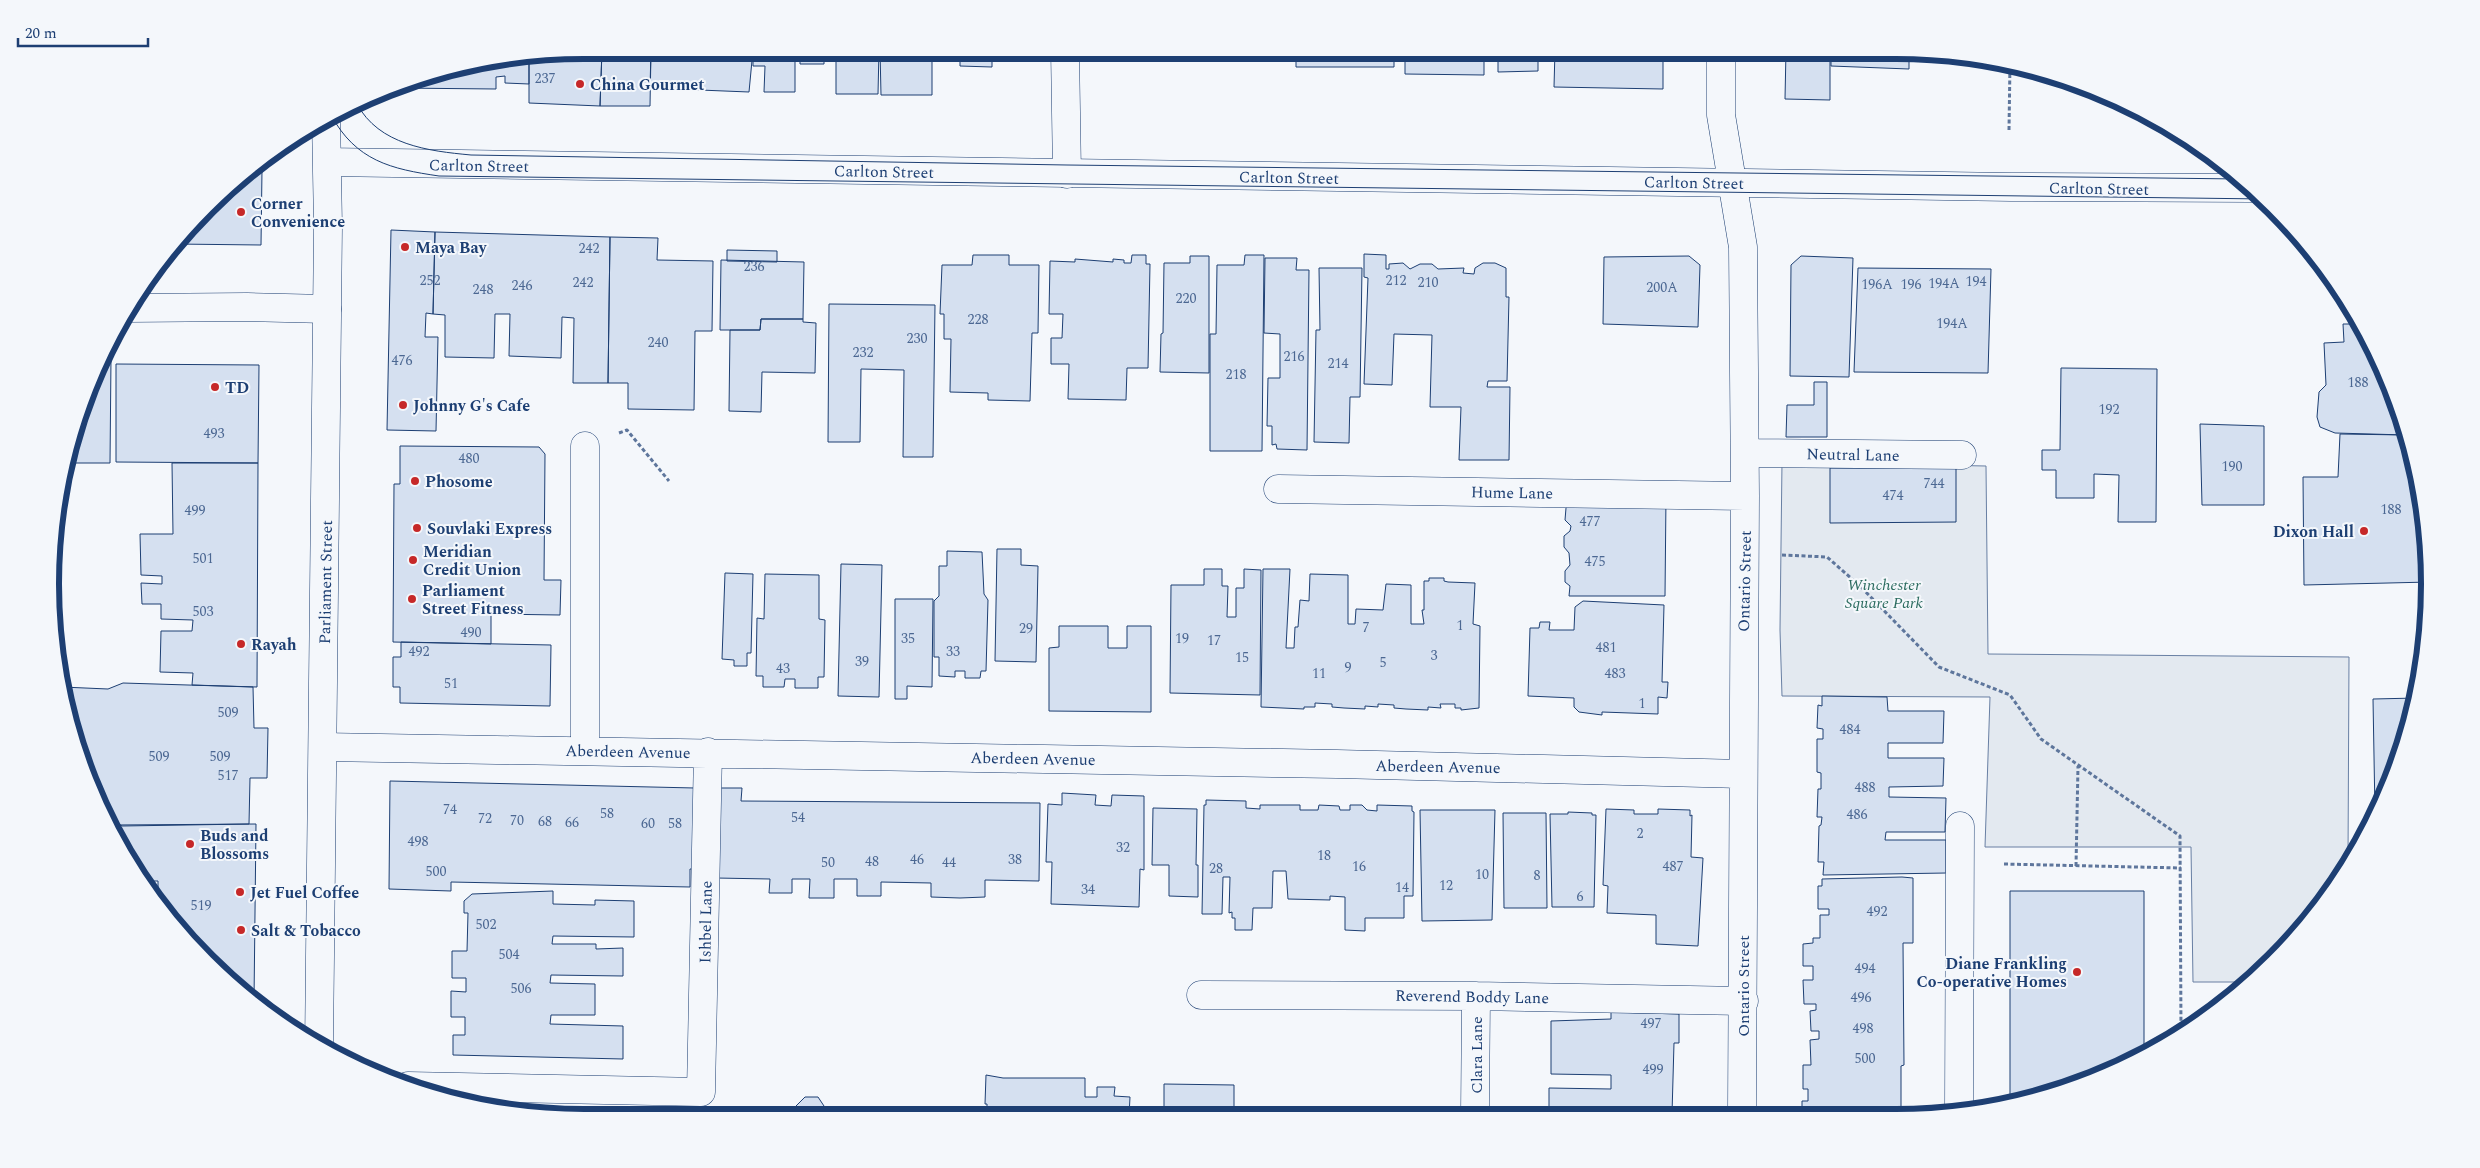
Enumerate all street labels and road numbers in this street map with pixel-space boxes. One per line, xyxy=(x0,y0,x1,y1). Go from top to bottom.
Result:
street label: Carlton Street xyxy=(429,153,530,179)
street label: Carlton Street xyxy=(834,159,935,185)
street label: Carlton Street xyxy=(1239,165,1340,191)
street label: Carlton Street xyxy=(1644,170,1745,196)
street label: Carlton Street xyxy=(2049,176,2150,202)
street label: Neutral Lane xyxy=(1806,442,1900,468)
street label: Hume Lane xyxy=(1471,480,1553,506)
street label: Parliament Street xyxy=(313,519,339,644)
street label: Ontario Street xyxy=(1732,530,1758,632)
street label: Aberdeen Avenue xyxy=(565,739,691,765)
street label: Aberdeen Avenue xyxy=(970,746,1096,772)
street label: Aberdeen Avenue xyxy=(1375,754,1501,780)
street label: Ishbel Lane xyxy=(693,880,719,964)
street label: Ontario Street xyxy=(1732,935,1756,1037)
street label: Reverend Boddy Lane xyxy=(1395,984,1549,1010)
street label: Clara Lane xyxy=(1465,1016,1489,1094)

